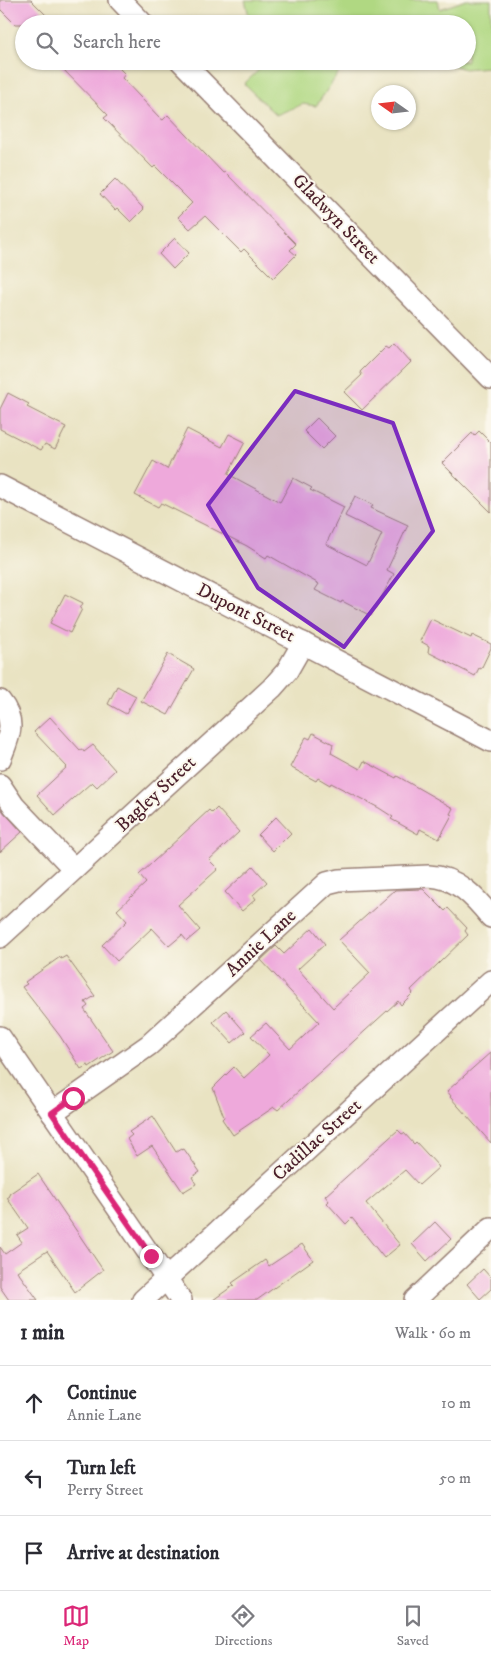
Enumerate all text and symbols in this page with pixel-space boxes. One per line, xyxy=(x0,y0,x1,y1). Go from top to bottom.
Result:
search box xyxy=(15,15,476,70)
icon: search xyxy=(33,29,61,57)
text: Search here xyxy=(73,31,161,54)
north arrow xyxy=(371,85,416,130)
street label: Gladwyn Street xyxy=(287,169,385,269)
street label: Dupont Street xyxy=(193,578,299,648)
street label: Bagley Street xyxy=(111,751,201,837)
street label: Annie Lane xyxy=(221,904,301,982)
route start xyxy=(62,1087,85,1110)
street label: Cadillac Street xyxy=(268,1094,366,1186)
route end xyxy=(140,1245,163,1268)
text: 1 min xyxy=(20,1320,64,1346)
text: Walk · 60 m xyxy=(395,1323,471,1343)
text: Continue xyxy=(67,1382,137,1405)
icon: ahead xyxy=(20,1389,48,1417)
text: 10 m xyxy=(441,1393,471,1413)
text: Annie Lane xyxy=(67,1405,141,1425)
text: Turn left xyxy=(67,1457,136,1480)
icon: left xyxy=(20,1464,48,1492)
text: 50 m xyxy=(439,1468,471,1488)
text: Perry Street xyxy=(67,1480,143,1500)
icon: arrive xyxy=(20,1539,48,1567)
text: Arrive at destination xyxy=(67,1542,219,1565)
tab: Map xyxy=(62,1602,90,1650)
tab: Directions xyxy=(214,1602,272,1650)
tab: Saved xyxy=(397,1602,429,1650)

